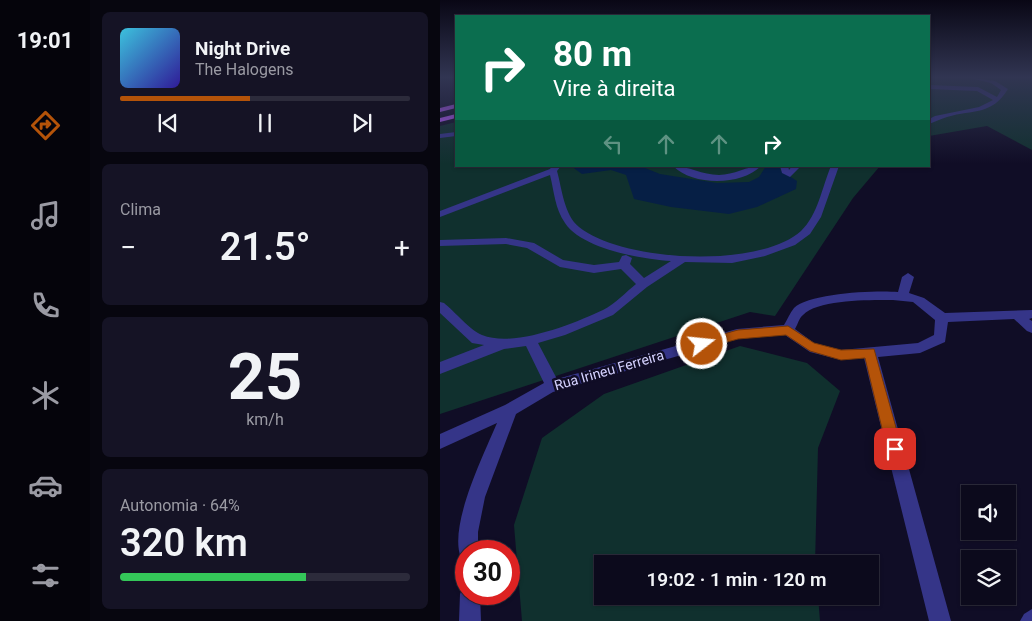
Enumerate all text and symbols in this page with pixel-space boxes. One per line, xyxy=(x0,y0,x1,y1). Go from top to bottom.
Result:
text: 19:01 xyxy=(17,28,73,53)
text: 80 m xyxy=(553,34,632,75)
icon: right xyxy=(470,35,535,100)
text: Night Drive xyxy=(195,37,290,60)
text: The Halogens xyxy=(195,60,294,79)
text: Vire à direita xyxy=(553,76,675,101)
icon: directions xyxy=(28,108,63,143)
icon: previous xyxy=(154,109,182,137)
icon: pause xyxy=(251,109,279,137)
icon: next xyxy=(348,109,376,137)
icon: left xyxy=(599,130,627,158)
icon: ahead xyxy=(652,130,680,158)
icon: ahead xyxy=(705,130,733,158)
icon: right xyxy=(758,130,786,158)
icon: music xyxy=(28,198,63,233)
text: Clima xyxy=(120,200,161,219)
text: 21.5° xyxy=(220,225,310,269)
text: − xyxy=(120,231,136,264)
text: + xyxy=(394,231,410,264)
icon: phone xyxy=(28,288,63,323)
position arrow xyxy=(675,317,727,369)
text: 25 xyxy=(228,339,302,415)
street label: Rua Irineu Ferreira xyxy=(552,347,666,393)
icon: climate xyxy=(28,378,63,413)
text: km/h xyxy=(246,410,284,429)
pin xyxy=(874,428,916,470)
icon: arrive xyxy=(881,435,909,463)
icon: car xyxy=(28,468,63,503)
map controls xyxy=(961,485,1016,605)
button: sound xyxy=(961,485,1016,540)
text: Autonomia · 64% xyxy=(120,496,240,515)
text: 320 km xyxy=(120,521,248,565)
speed limit sign: 30 xyxy=(455,540,520,605)
button: layers xyxy=(961,550,1016,605)
icon: filters xyxy=(28,558,63,593)
text: 19:02 · 1 min · 120 m xyxy=(646,568,827,591)

